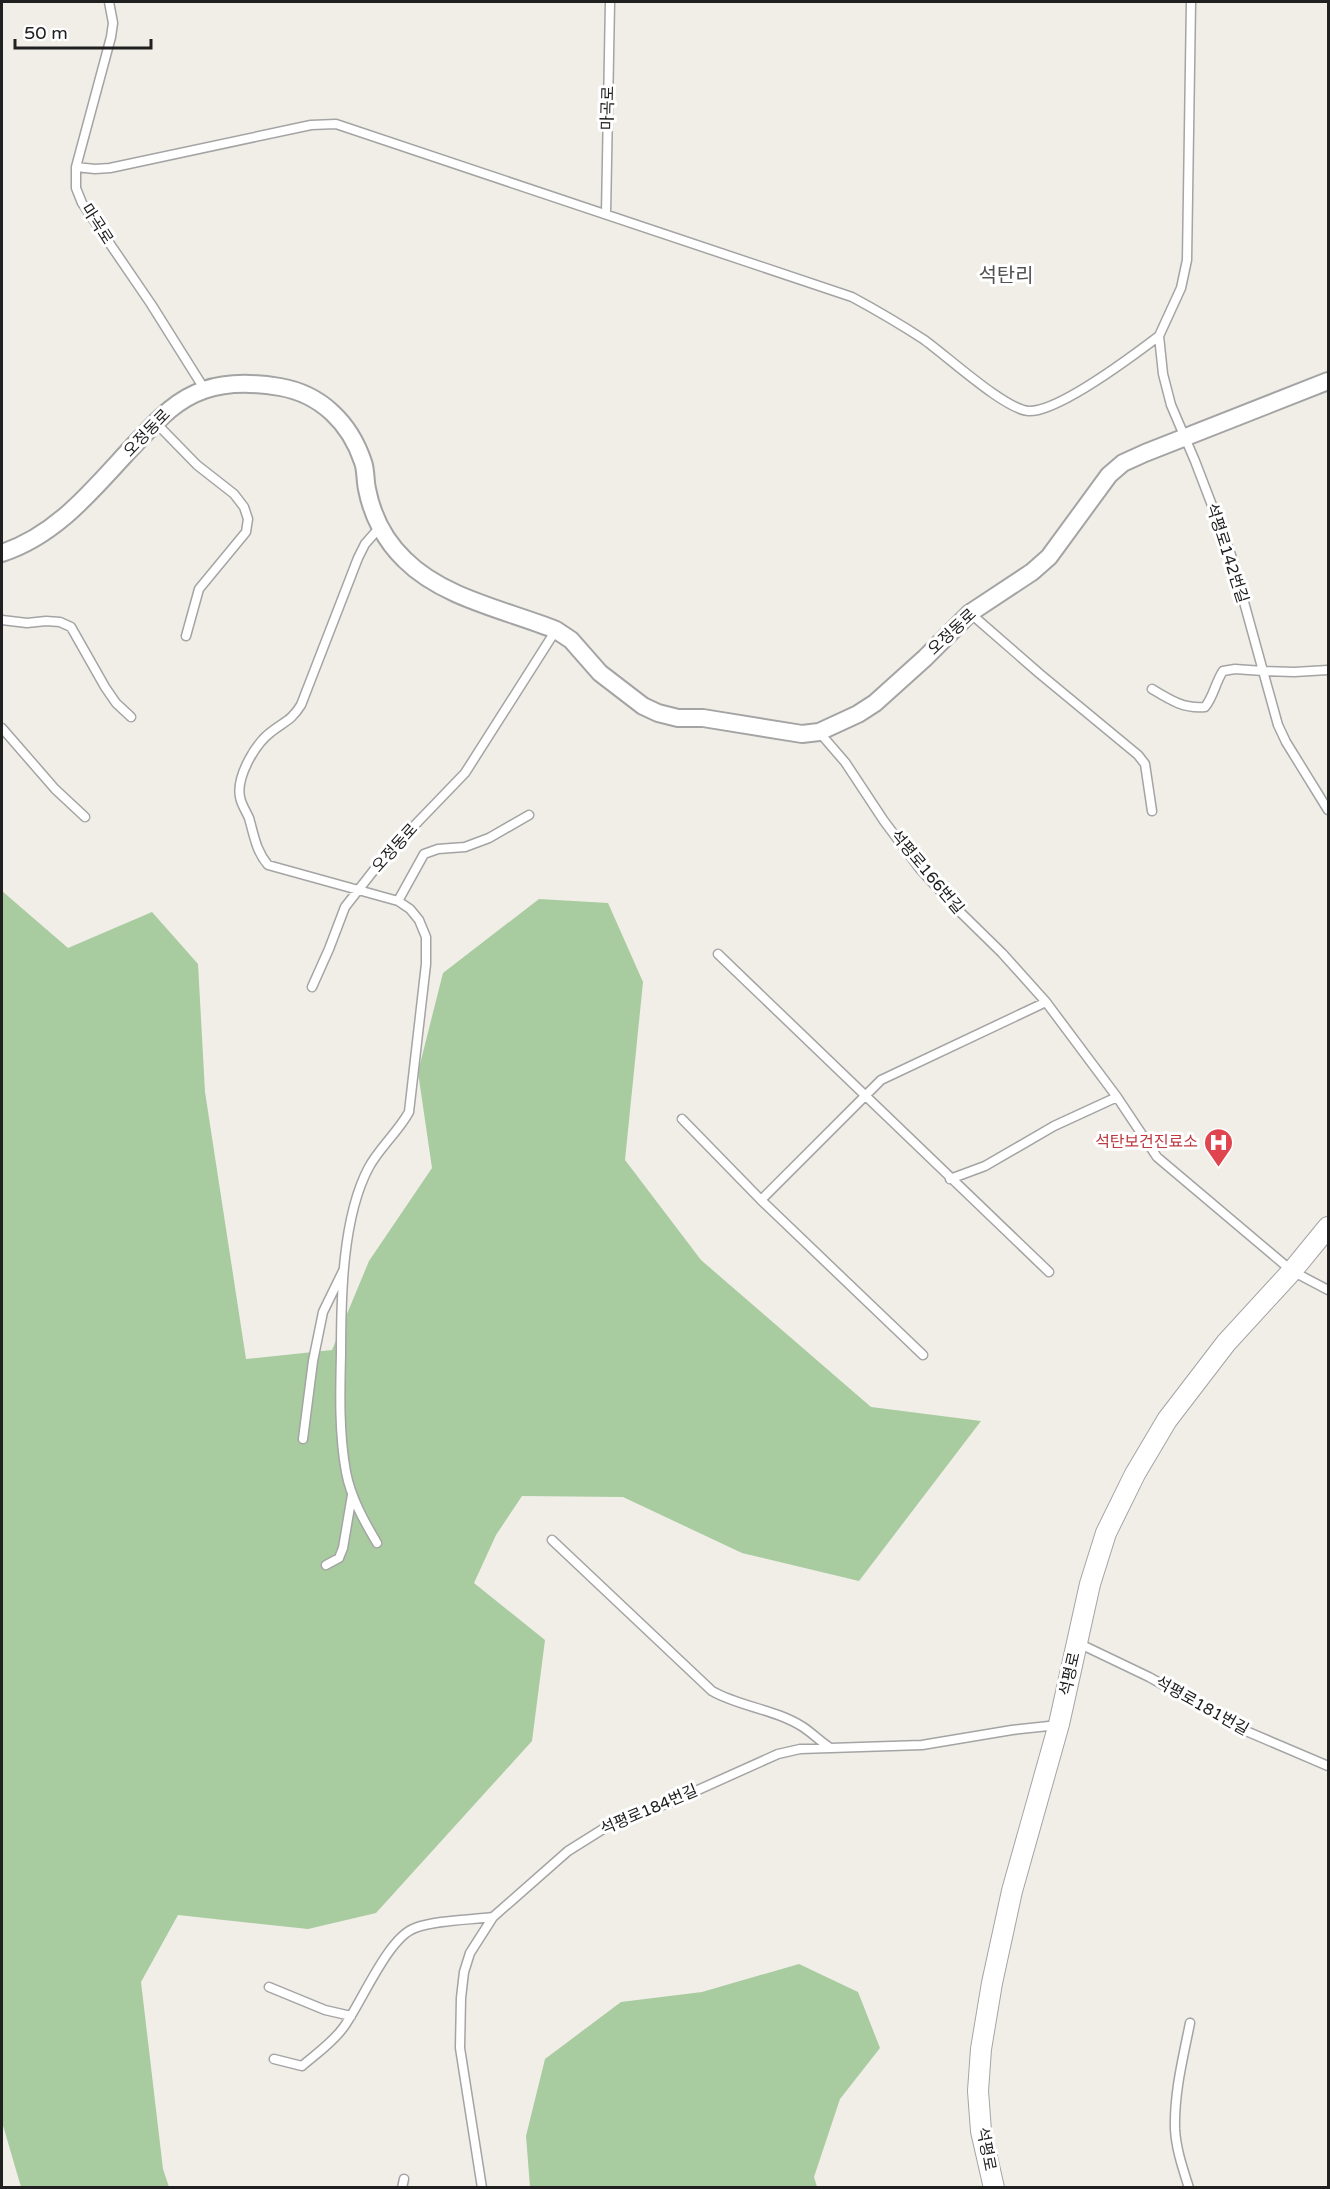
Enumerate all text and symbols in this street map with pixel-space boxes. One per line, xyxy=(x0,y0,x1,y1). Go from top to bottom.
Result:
scale bar xyxy=(15,12,152,50)
text: 50 m xyxy=(24,22,68,44)
street label: 마곡로 xyxy=(598,85,618,130)
street label: 마곡로 xyxy=(77,200,118,248)
district label: 석탄리 xyxy=(978,264,1034,288)
street label: 오정동로 xyxy=(119,405,175,461)
street label: 석평로142번길 xyxy=(1201,501,1253,605)
street label: 오정동로 xyxy=(924,604,981,659)
street label: 오정동로 xyxy=(368,819,422,877)
street label: 석평로166번길 xyxy=(886,826,968,918)
hospital icon: 석탄보건진료소 xyxy=(1203,1126,1235,1168)
place label: 석탄보건진료소 xyxy=(1095,1132,1198,1152)
street label: 석평로 xyxy=(1055,1650,1085,1698)
street label: 석평로181번길 xyxy=(1152,1672,1252,1740)
street label: 석평로184번길 xyxy=(597,1781,701,1839)
street label: 석평로 xyxy=(972,2125,1000,2173)

